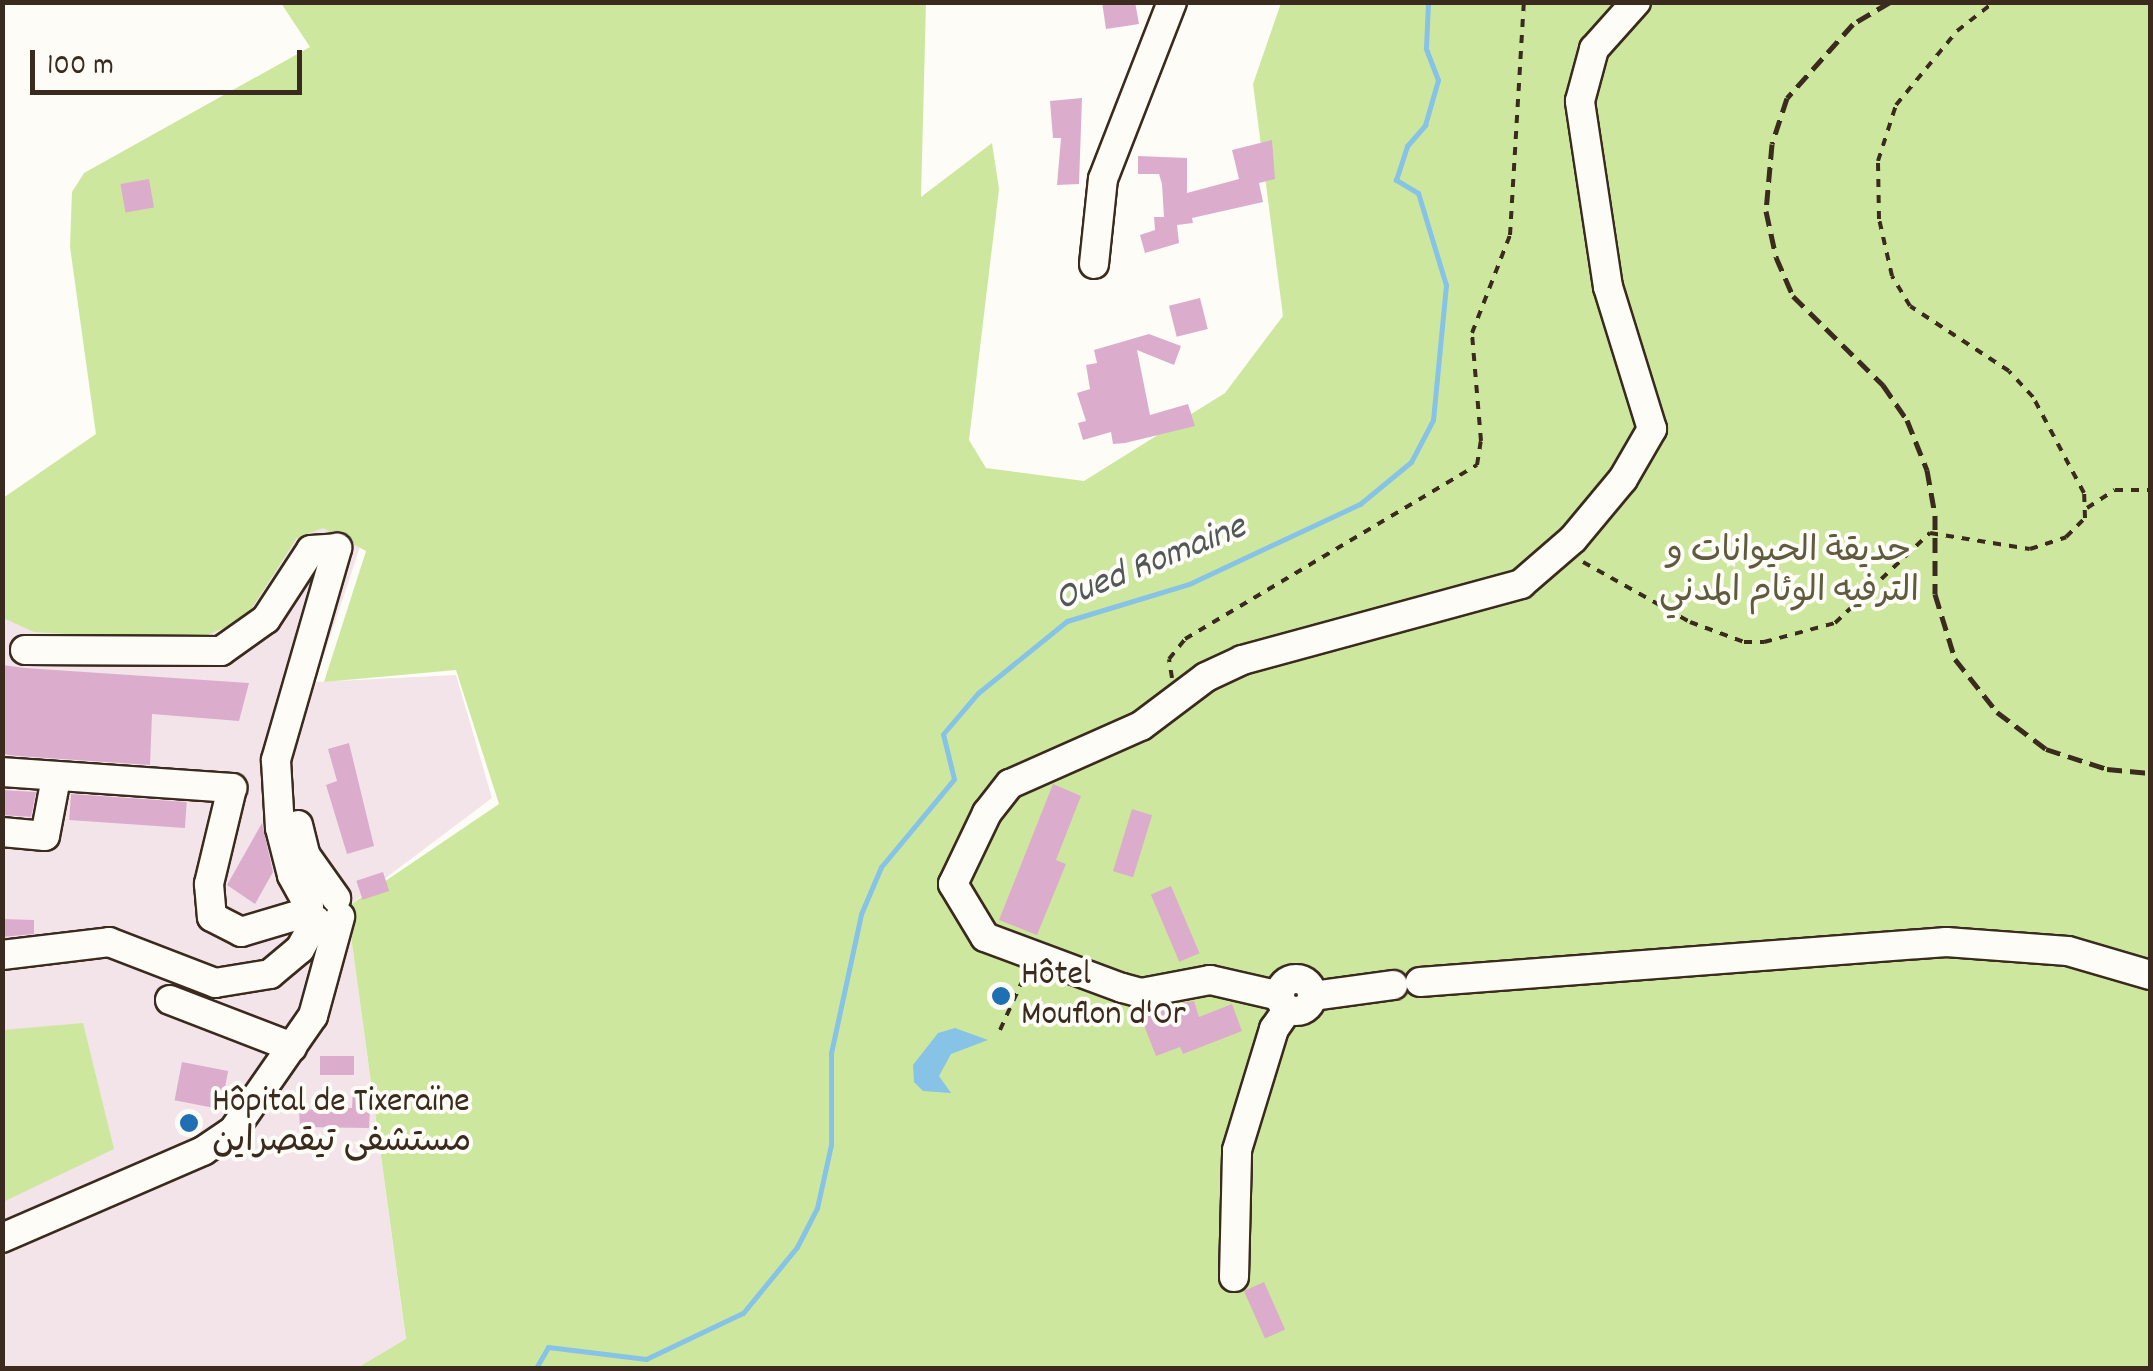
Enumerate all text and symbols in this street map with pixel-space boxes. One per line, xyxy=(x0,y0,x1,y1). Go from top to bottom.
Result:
scale bar xyxy=(35,30,308,92)
text: 100 m xyxy=(47,46,114,89)
water label: Oued Romaine xyxy=(1049,506,1253,624)
park label: حديقة الحيوانات و الترفيه الوئام المدني xyxy=(1659,532,1919,614)
place label: Hôtel Mouflon d'Or xyxy=(1021,955,1186,1037)
marker: Hôtel Mouflon d'Or xyxy=(990,985,1012,1007)
place label: Hôpital de Tixeraïne مستشفى تيقصراين xyxy=(212,1082,471,1164)
marker: Hôpital de Tixeraïne مستشفى تيقصراين xyxy=(176,1110,202,1136)

